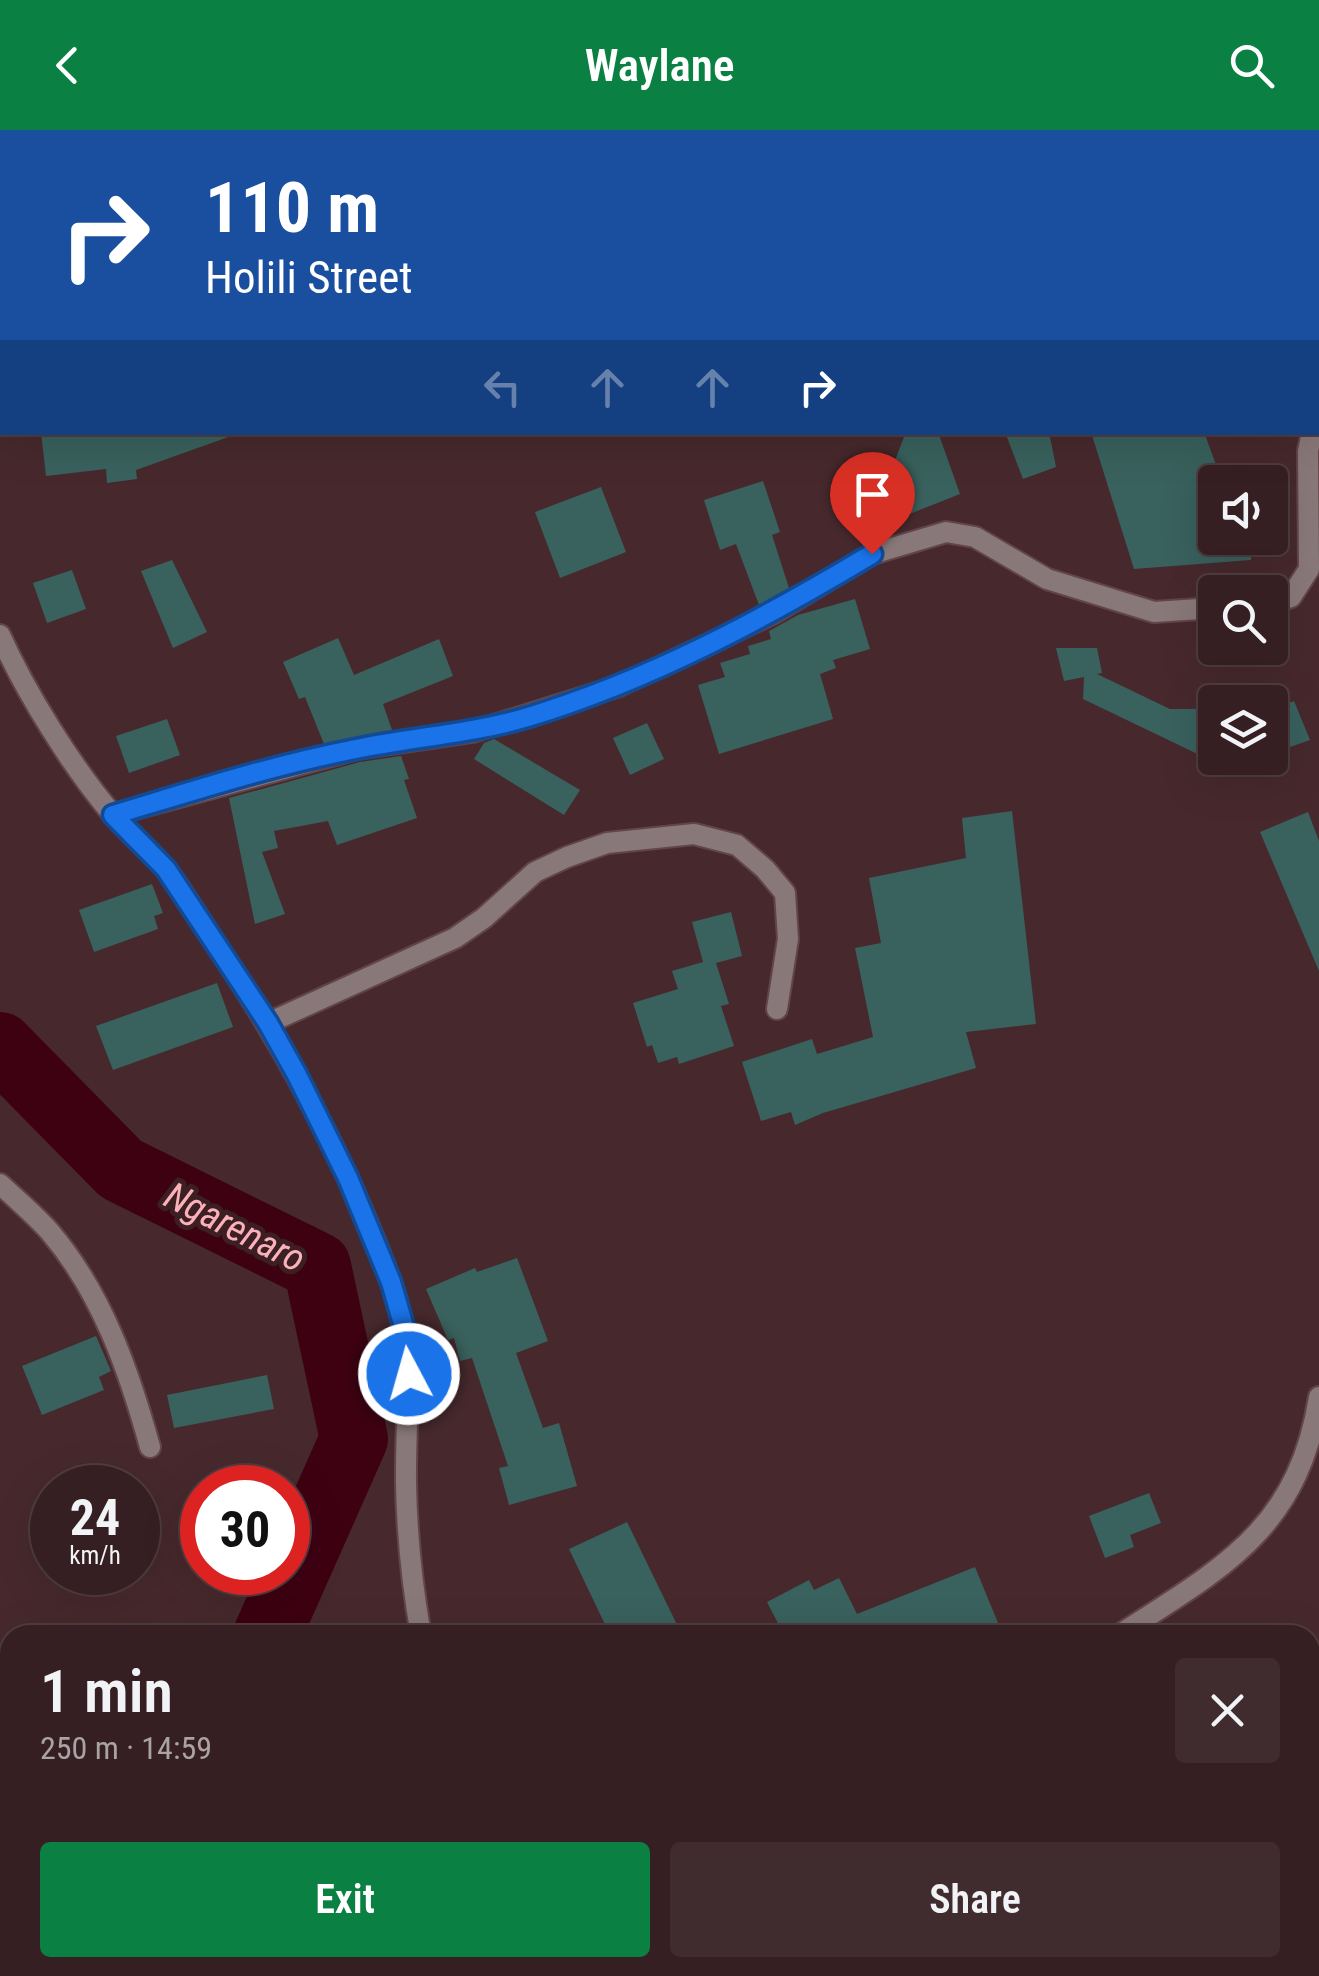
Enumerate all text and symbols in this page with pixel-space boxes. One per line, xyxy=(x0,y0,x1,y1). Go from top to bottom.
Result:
icon: back xyxy=(40,38,95,93)
icon: search xyxy=(1224,38,1279,93)
text: Waylane xyxy=(585,39,734,92)
text: 110 m xyxy=(205,167,379,249)
icon: right xyxy=(40,170,170,300)
text: Holili Street xyxy=(205,251,413,304)
icon: left xyxy=(475,360,530,415)
icon: ahead xyxy=(580,360,635,415)
icon: ahead xyxy=(685,360,740,415)
icon: right xyxy=(790,360,845,415)
pin xyxy=(830,452,915,555)
map controls xyxy=(1198,465,1288,775)
button: sound xyxy=(1198,465,1288,555)
icon: arrive xyxy=(845,467,900,522)
button: search xyxy=(1198,575,1288,665)
button: layers xyxy=(1198,685,1288,775)
water label: Ngarenaro xyxy=(157,1173,313,1281)
position arrow xyxy=(357,1322,461,1426)
speed limit sign: 30 xyxy=(180,1465,310,1595)
text: 24 xyxy=(70,1489,120,1547)
text: km/h xyxy=(69,1541,121,1570)
text: 1 min xyxy=(40,1656,173,1727)
button: close xyxy=(1175,1658,1280,1763)
text: 250 m · 14:59 xyxy=(40,1729,212,1767)
button: Exit xyxy=(40,1842,650,1957)
button: Share xyxy=(670,1842,1280,1957)

